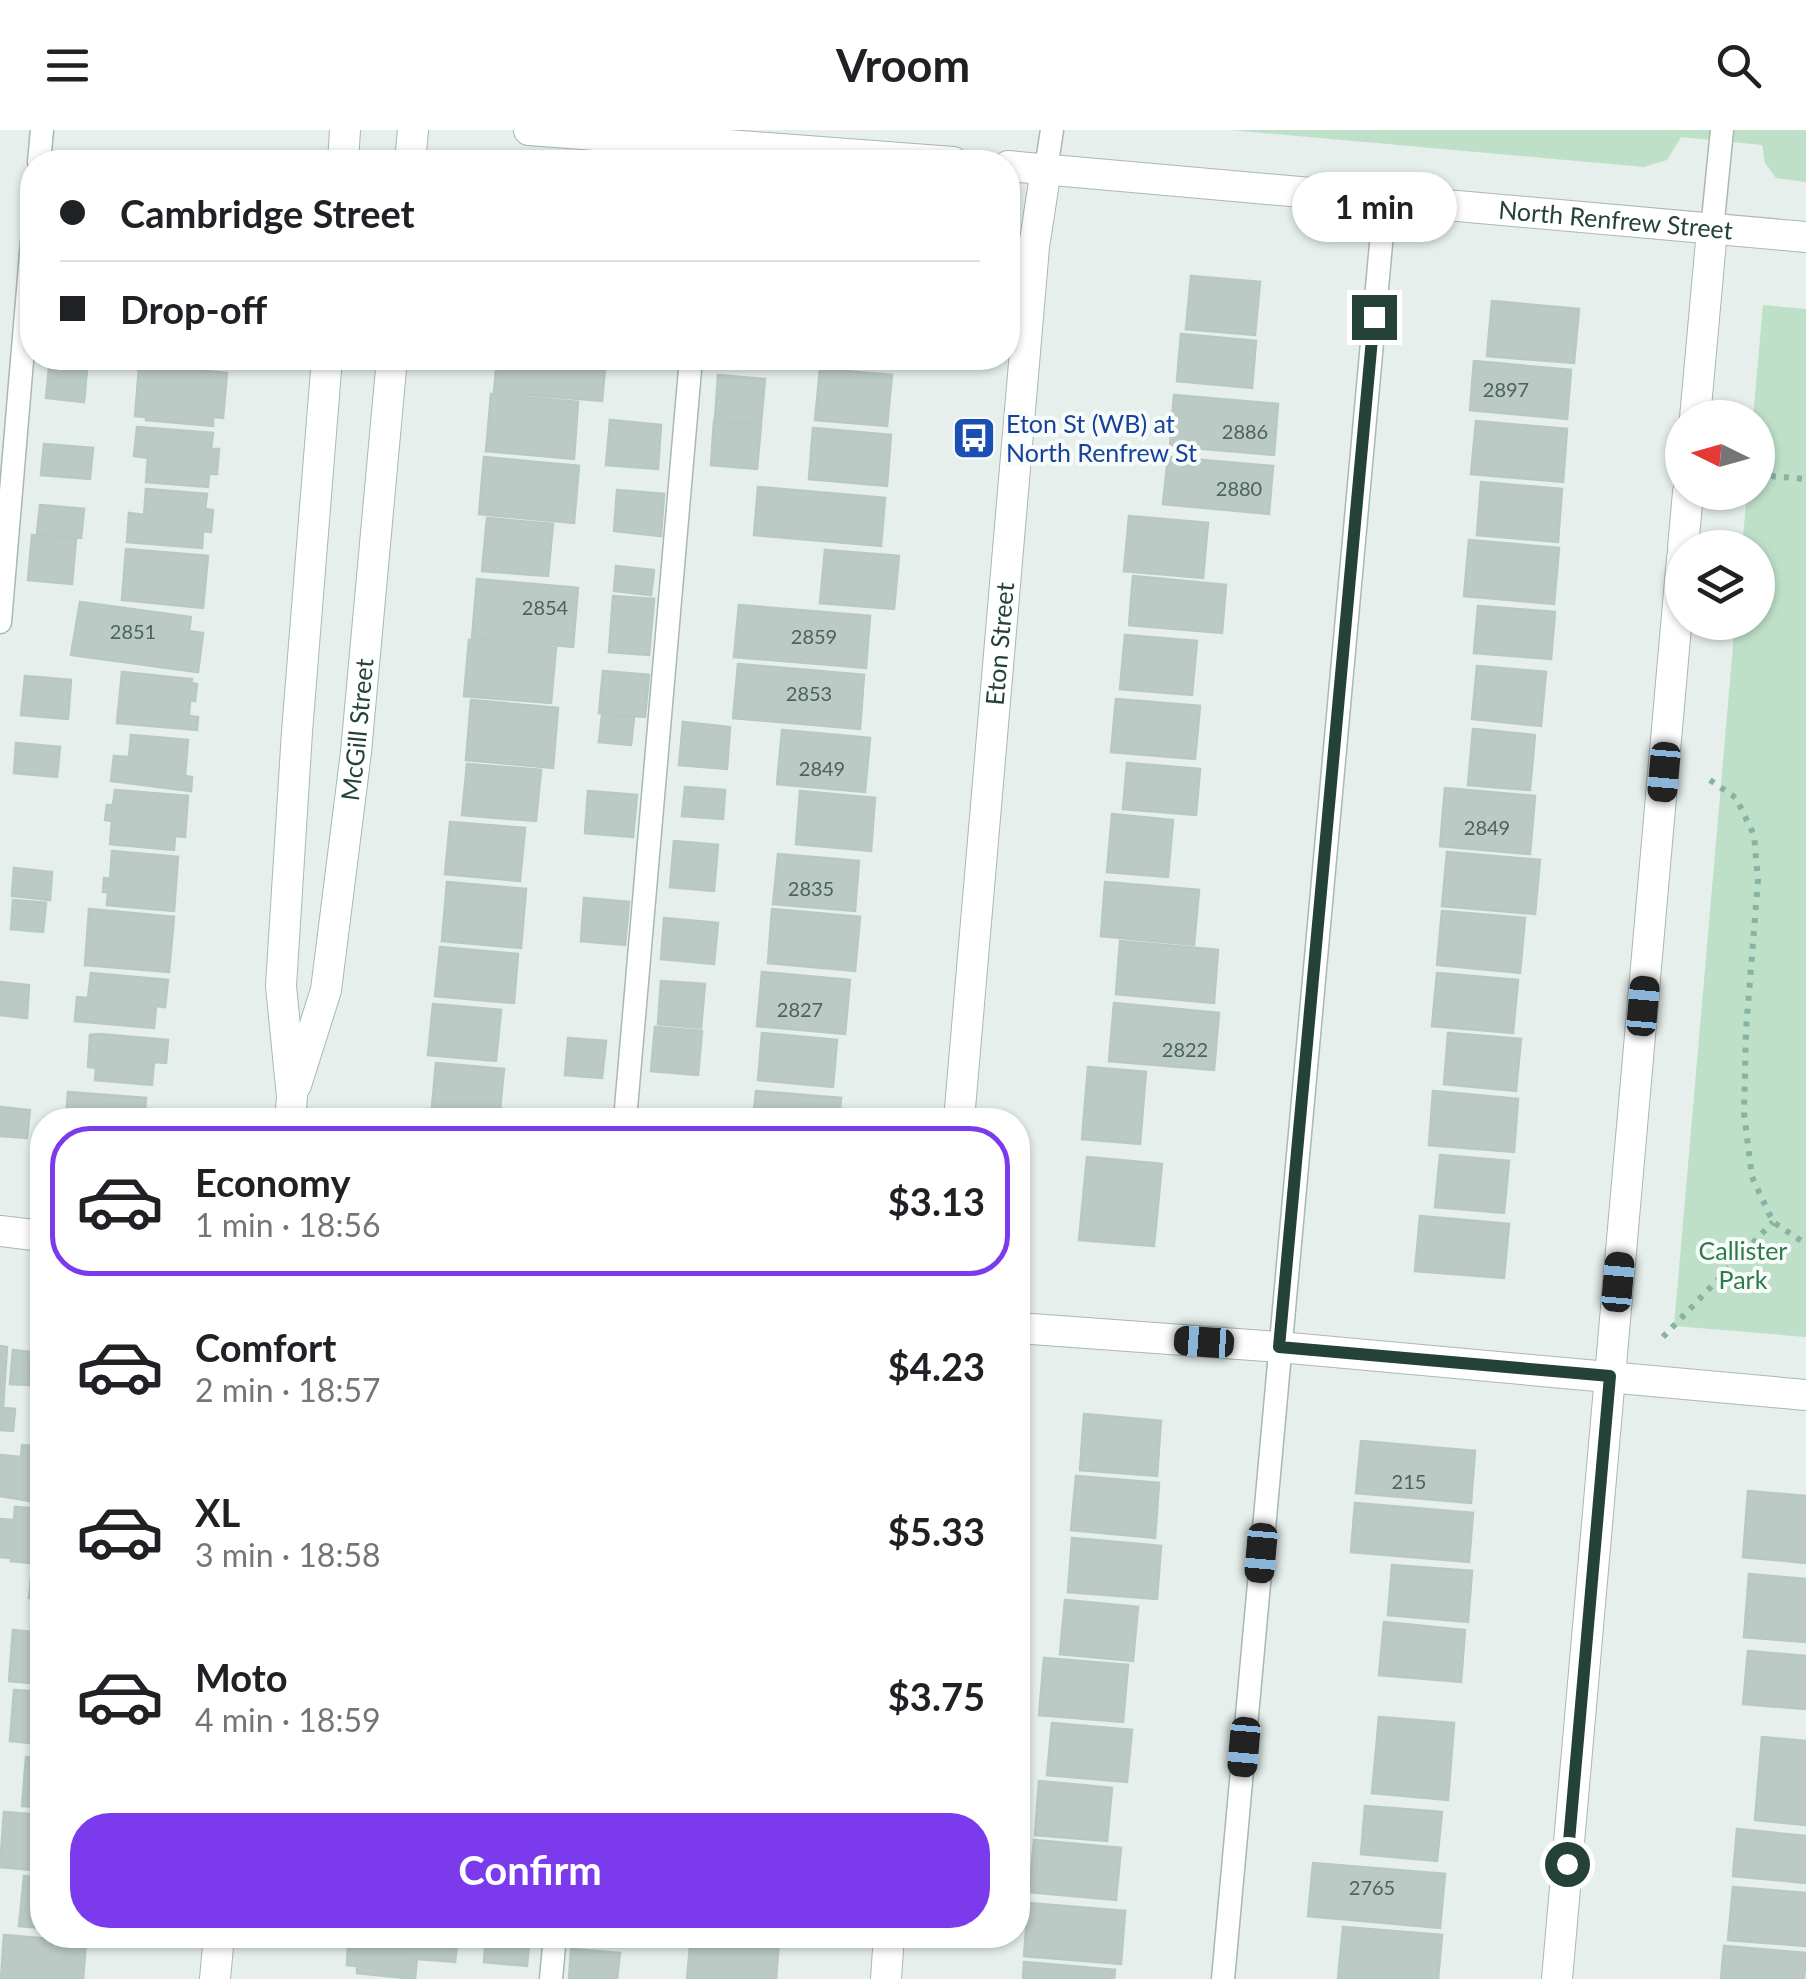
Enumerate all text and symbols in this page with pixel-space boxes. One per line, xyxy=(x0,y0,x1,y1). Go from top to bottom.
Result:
icon: menu xyxy=(40,38,95,93)
text: Vroom xyxy=(836,38,970,92)
icon: search xyxy=(1711,38,1766,93)
callout: 1 min xyxy=(1292,172,1456,242)
text: 1 min xyxy=(1335,187,1414,226)
text: Cambridge Street xyxy=(120,190,415,236)
street label: North Renfrew Street xyxy=(1497,194,1734,244)
text: Drop-off xyxy=(120,286,267,332)
route end xyxy=(1352,295,1397,340)
house number: 2897 xyxy=(1483,377,1529,401)
north arrow xyxy=(1665,400,1775,510)
map controls xyxy=(1665,400,1775,640)
place label: Eton St (WB) at North Renfrew St xyxy=(1006,408,1197,467)
bus stop icon: Eton St (WB) at North Renfrew St xyxy=(951,415,997,461)
house number: 2886 xyxy=(1222,419,1268,443)
house number: 2880 xyxy=(1216,476,1262,500)
button: layers xyxy=(1665,530,1775,640)
street label: Eton Street xyxy=(979,581,1019,706)
house number: 2854 xyxy=(522,595,569,619)
house number: 2851 xyxy=(110,619,156,643)
house number: 2859 xyxy=(791,624,837,648)
street label: McGill Street xyxy=(334,657,378,802)
house number: 2853 xyxy=(786,681,832,705)
car xyxy=(1646,741,1682,803)
house number: 2849 xyxy=(799,756,845,780)
house number: 2849 xyxy=(1464,815,1510,839)
house number: 2835 xyxy=(788,876,834,900)
car xyxy=(1625,975,1661,1037)
house number: 2827 xyxy=(777,997,823,1021)
house number: 2822 xyxy=(1162,1037,1208,1061)
icon: car xyxy=(75,1156,165,1246)
text: Economy xyxy=(195,1159,350,1205)
text: $3.13 xyxy=(888,1178,985,1224)
text: 1 min · 18:56 xyxy=(195,1205,381,1244)
park label: Callister Park xyxy=(1699,1235,1787,1294)
car xyxy=(1600,1251,1636,1313)
icon: car xyxy=(75,1321,165,1411)
text: Comfort xyxy=(195,1324,336,1370)
car xyxy=(1173,1325,1235,1359)
text: $4.23 xyxy=(888,1343,985,1389)
text: 2 min · 18:57 xyxy=(195,1370,381,1409)
house number: 215 xyxy=(1392,1469,1426,1493)
icon: car xyxy=(75,1486,165,1576)
text: XL xyxy=(195,1489,240,1535)
text: $5.33 xyxy=(888,1508,985,1554)
car xyxy=(1243,1522,1279,1584)
text: 3 min · 18:58 xyxy=(195,1535,381,1574)
icon: car xyxy=(75,1651,165,1741)
text: Moto xyxy=(195,1654,288,1700)
text: $3.75 xyxy=(888,1673,985,1719)
text: 4 min · 18:59 xyxy=(195,1700,381,1739)
car xyxy=(1226,1716,1262,1778)
button: Confirm xyxy=(70,1813,990,1928)
route start xyxy=(1545,1842,1590,1887)
house number: 2765 xyxy=(1349,1875,1395,1899)

